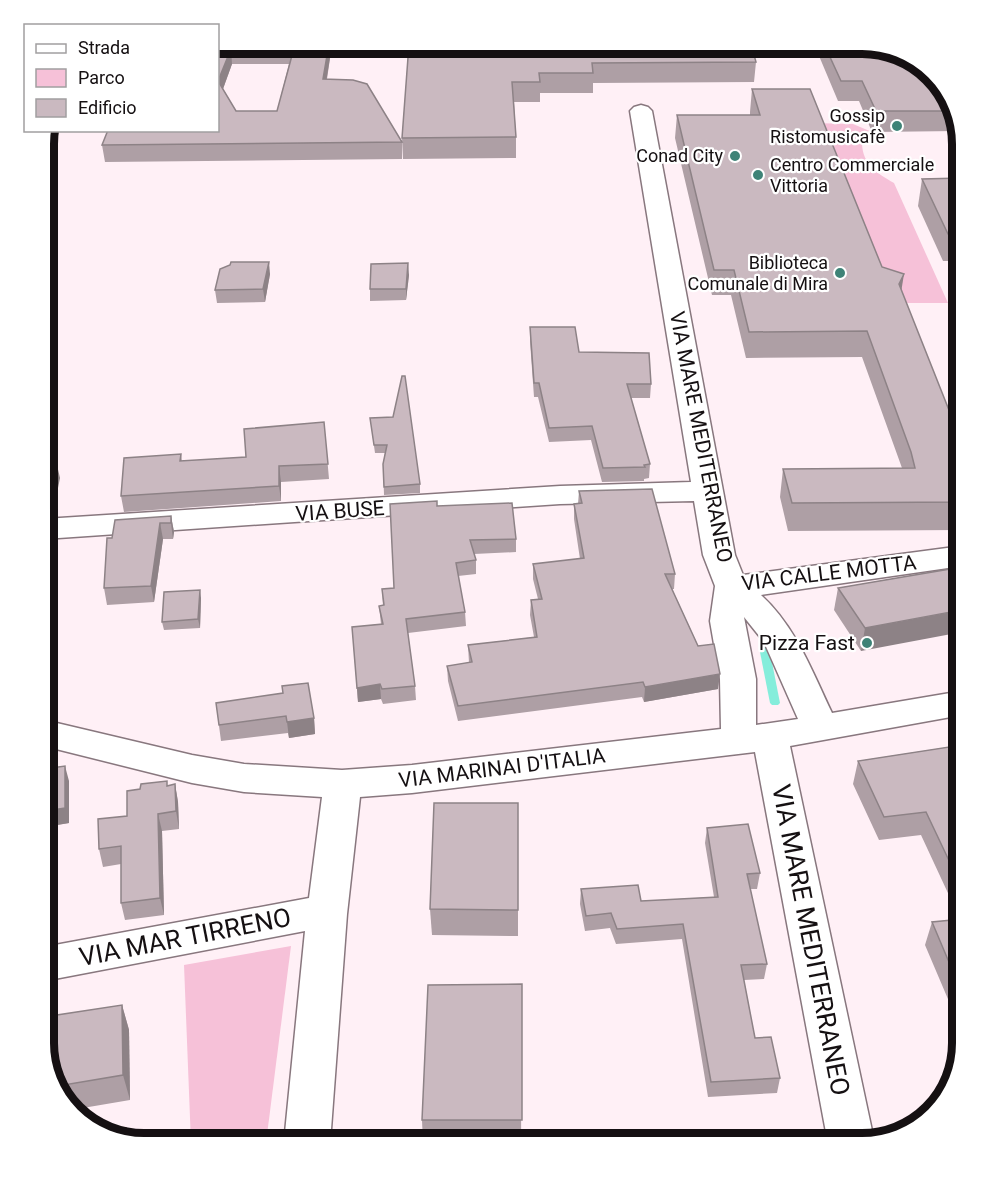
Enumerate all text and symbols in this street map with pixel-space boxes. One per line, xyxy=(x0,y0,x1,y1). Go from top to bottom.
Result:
legend xyxy=(24,24,219,132)
text: Strada xyxy=(78,37,130,58)
text: Parco xyxy=(78,67,125,88)
text: Edificio xyxy=(78,97,137,118)
place label: Gossip Ristomusicafè xyxy=(770,105,885,147)
marker: Gossip Ristomusicafè xyxy=(890,119,904,133)
place label: Conad City xyxy=(636,145,723,166)
marker: Conad City xyxy=(728,149,742,163)
place label: Centro Commerciale Vittoria xyxy=(770,154,934,196)
marker: Centro Commerciale Vittoria xyxy=(751,168,765,182)
place label: Biblioteca Comunale di Mira xyxy=(688,252,828,294)
marker: Biblioteca Comunale di Mira xyxy=(833,266,847,280)
street label: VIA MARE MEDITERRANEO xyxy=(665,309,737,565)
street label: VIA BUSE xyxy=(295,496,385,526)
street label: VIA CALLE MOTTA xyxy=(740,550,918,596)
place label: Pizza Fast xyxy=(759,631,855,655)
marker: Pizza Fast xyxy=(860,636,874,650)
street label: VIA MARINAI D'ITALIA xyxy=(397,743,607,793)
street label: VIA MARE MEDITERRANEO xyxy=(766,782,856,1098)
street label: VIA MAR TIRRENO xyxy=(77,902,293,972)

